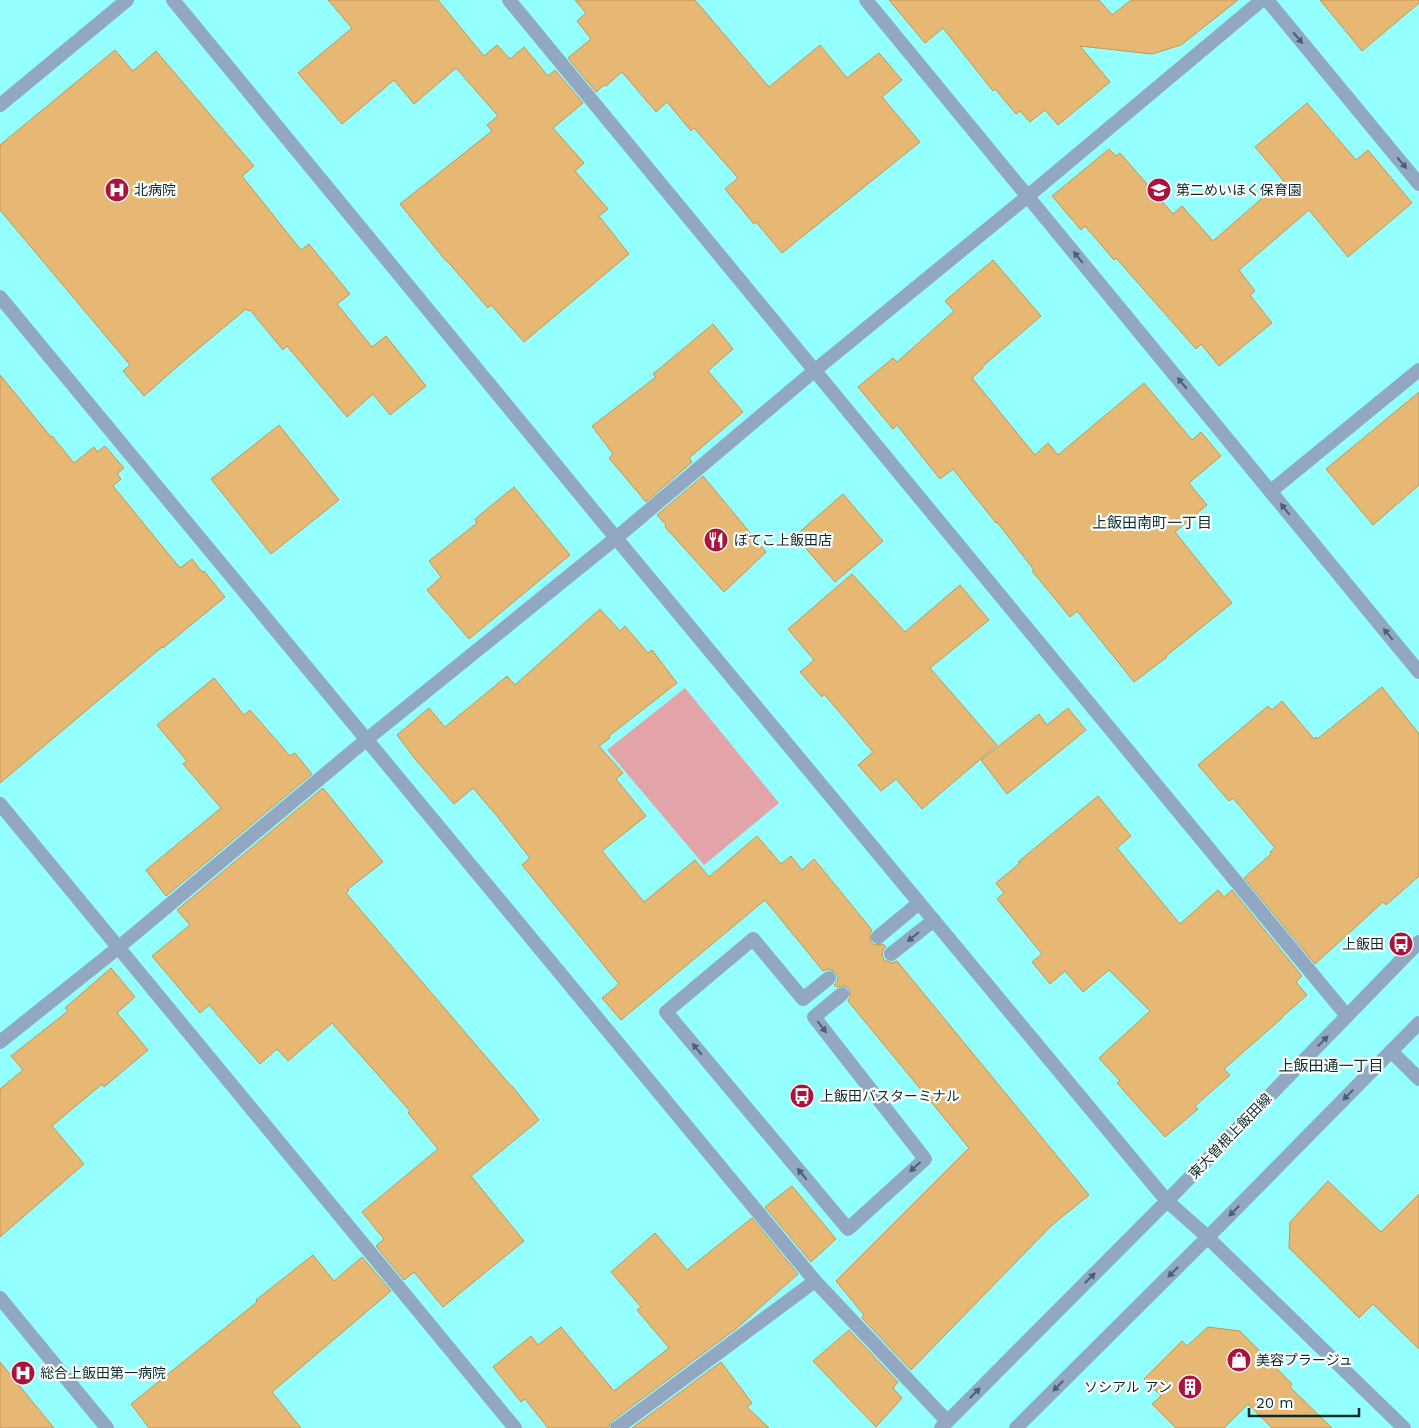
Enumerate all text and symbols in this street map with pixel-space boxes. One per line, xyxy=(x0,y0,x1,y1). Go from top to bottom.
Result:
one-way arrow xyxy=(1292,31,1303,44)
one-way arrow xyxy=(1396,156,1407,169)
hospital icon: 北病院 xyxy=(104,177,130,203)
school or university icon: 第二めいほく保育園 xyxy=(1146,177,1172,203)
place label: 北病院 xyxy=(134,182,176,198)
place label: 第二めいほく保育園 xyxy=(1176,182,1302,198)
one-way arrow xyxy=(1073,251,1084,264)
one-way arrow xyxy=(1176,377,1187,390)
one-way arrow xyxy=(1279,502,1290,515)
district label: 上飯田南町一丁目 xyxy=(1092,514,1212,532)
restaurant icon: ぼてこ上飯田店 xyxy=(703,527,729,553)
place label: ぼてこ上飯田店 xyxy=(734,532,832,548)
one-way arrow xyxy=(1383,628,1394,640)
one-way arrow xyxy=(906,931,919,942)
bus stop icon: 上飯田 xyxy=(1388,931,1414,957)
place label: 上飯田 xyxy=(1342,936,1384,952)
one-way arrow xyxy=(816,1020,827,1033)
one-way arrow xyxy=(1317,1035,1329,1047)
one-way arrow xyxy=(692,1043,703,1056)
district label: 上飯田通一丁目 xyxy=(1278,1057,1384,1075)
bus stop icon: 上飯田バスターミナル xyxy=(789,1083,815,1109)
place label: 上飯田バスターミナル xyxy=(820,1088,960,1104)
one-way arrow xyxy=(1342,1089,1354,1101)
street label: 東大曽根上飯田線 xyxy=(1185,1090,1275,1182)
one-way arrow xyxy=(910,1161,922,1173)
one-way arrow xyxy=(796,1168,808,1180)
one-way arrow xyxy=(1228,1205,1240,1217)
one-way arrow xyxy=(1167,1266,1179,1278)
one-way arrow xyxy=(1084,1272,1096,1284)
shop icon: 美容プラージュ xyxy=(1226,1347,1252,1373)
place label: 美容プラージュ xyxy=(1256,1352,1353,1368)
hospital icon: 総合上飯田第一病院 xyxy=(10,1360,36,1386)
place label: 総合上飯田第一病院 xyxy=(40,1365,166,1381)
building icon: ソシアル アン xyxy=(1177,1374,1203,1400)
place label: ソシアル アン xyxy=(1084,1379,1172,1395)
one-way arrow xyxy=(1052,1380,1064,1392)
scale bar xyxy=(1249,1386,1359,1418)
one-way arrow xyxy=(969,1388,981,1400)
text: 20 m xyxy=(1256,1394,1294,1412)

